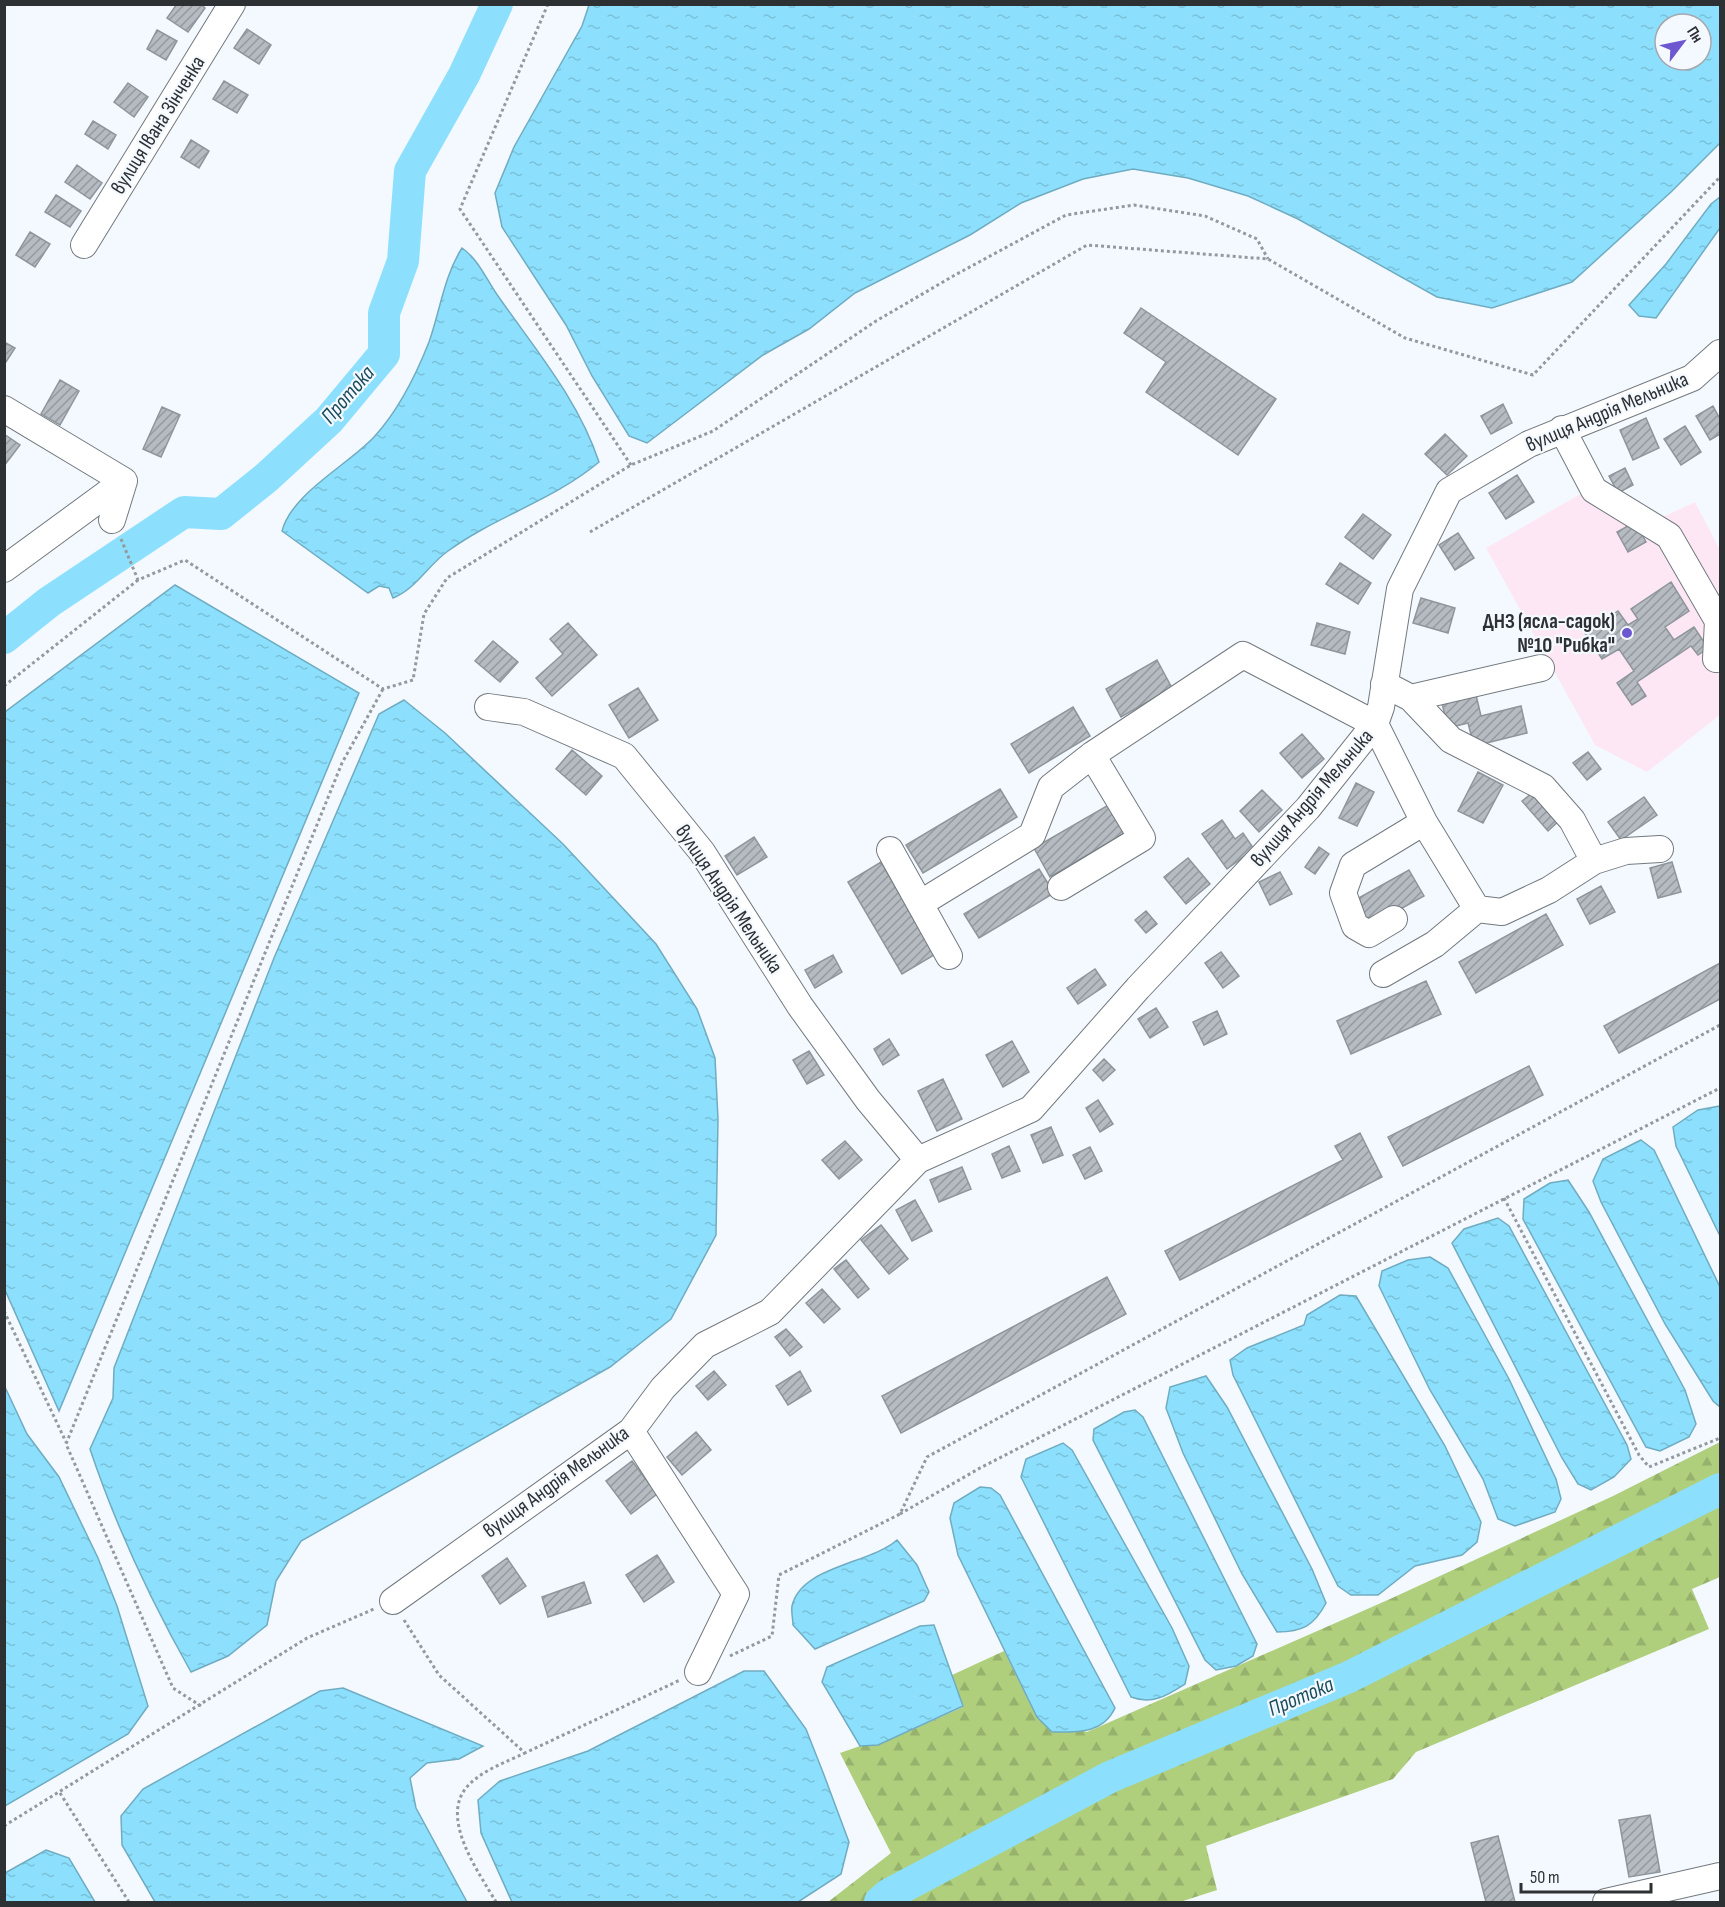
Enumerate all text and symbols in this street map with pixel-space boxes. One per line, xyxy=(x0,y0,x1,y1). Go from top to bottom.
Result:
north arrow xyxy=(1653,12,1713,72)
text: Пн xyxy=(1682,23,1707,46)
street label: вулиця Івана Зінченка xyxy=(106,51,210,199)
water label: Протока xyxy=(315,360,381,430)
street label: вулиця Андрія Мельника xyxy=(1522,366,1692,458)
place label: ДНЗ (ясла-садок) №10 "Рибка" xyxy=(1483,609,1615,658)
marker: ДНЗ (ясла-садок) №10 "Рибка" xyxy=(1620,626,1634,640)
street label: вулиця Андрія Мельника xyxy=(1245,724,1379,872)
street label: вулиця Андрія Мельника xyxy=(670,820,788,978)
street label: вулиця Андрія Мельника xyxy=(478,1421,634,1543)
water label: Протока xyxy=(1264,1671,1338,1723)
scale bar xyxy=(1521,1856,1652,1894)
text: 50 m xyxy=(1530,1867,1560,1888)

